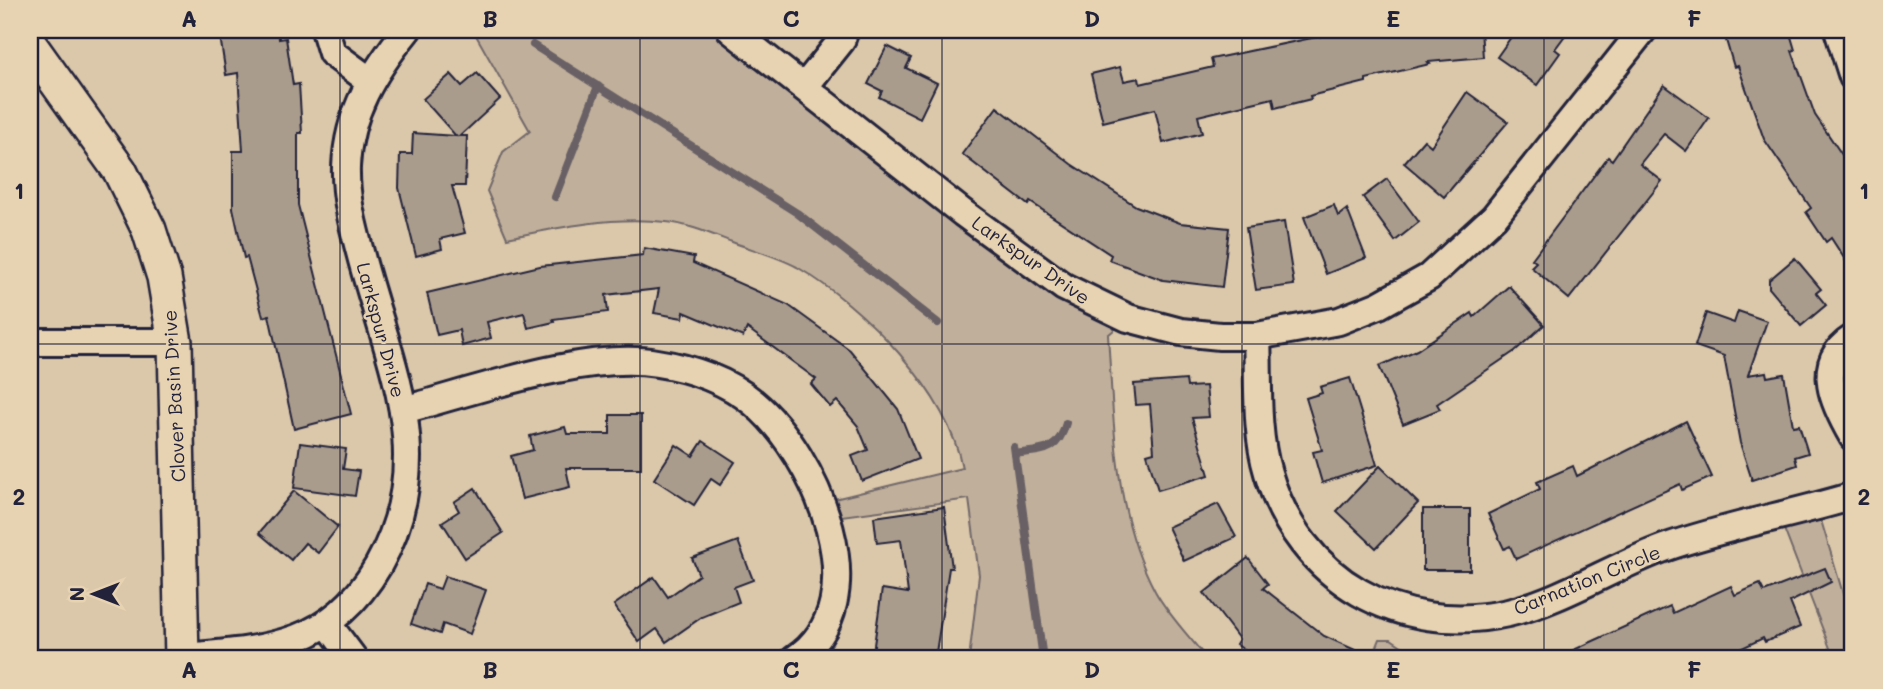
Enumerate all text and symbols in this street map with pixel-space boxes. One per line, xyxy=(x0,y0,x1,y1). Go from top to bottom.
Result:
text: A xyxy=(181,3,197,33)
text: B xyxy=(482,3,498,33)
text: C xyxy=(782,3,800,33)
text: D xyxy=(1084,3,1100,33)
text: E xyxy=(1386,3,1400,33)
text: F xyxy=(1687,3,1701,33)
text: 1 xyxy=(14,175,24,205)
text: 1 xyxy=(1859,175,1869,205)
street label: Larkspur Drive xyxy=(967,210,1095,310)
street label: Larkspur Drive xyxy=(351,260,412,400)
street label: Clover Basin Drive xyxy=(157,309,190,483)
text: 2 xyxy=(13,481,25,511)
text: 2 xyxy=(1858,481,1870,511)
street label: Carnation Circle xyxy=(1510,539,1664,620)
north arrow xyxy=(60,560,130,630)
text: N xyxy=(64,587,89,601)
text: A xyxy=(181,654,197,684)
text: B xyxy=(482,654,498,684)
text: C xyxy=(782,654,800,684)
text: D xyxy=(1084,654,1100,684)
text: E xyxy=(1386,654,1400,684)
text: F xyxy=(1687,654,1701,684)

